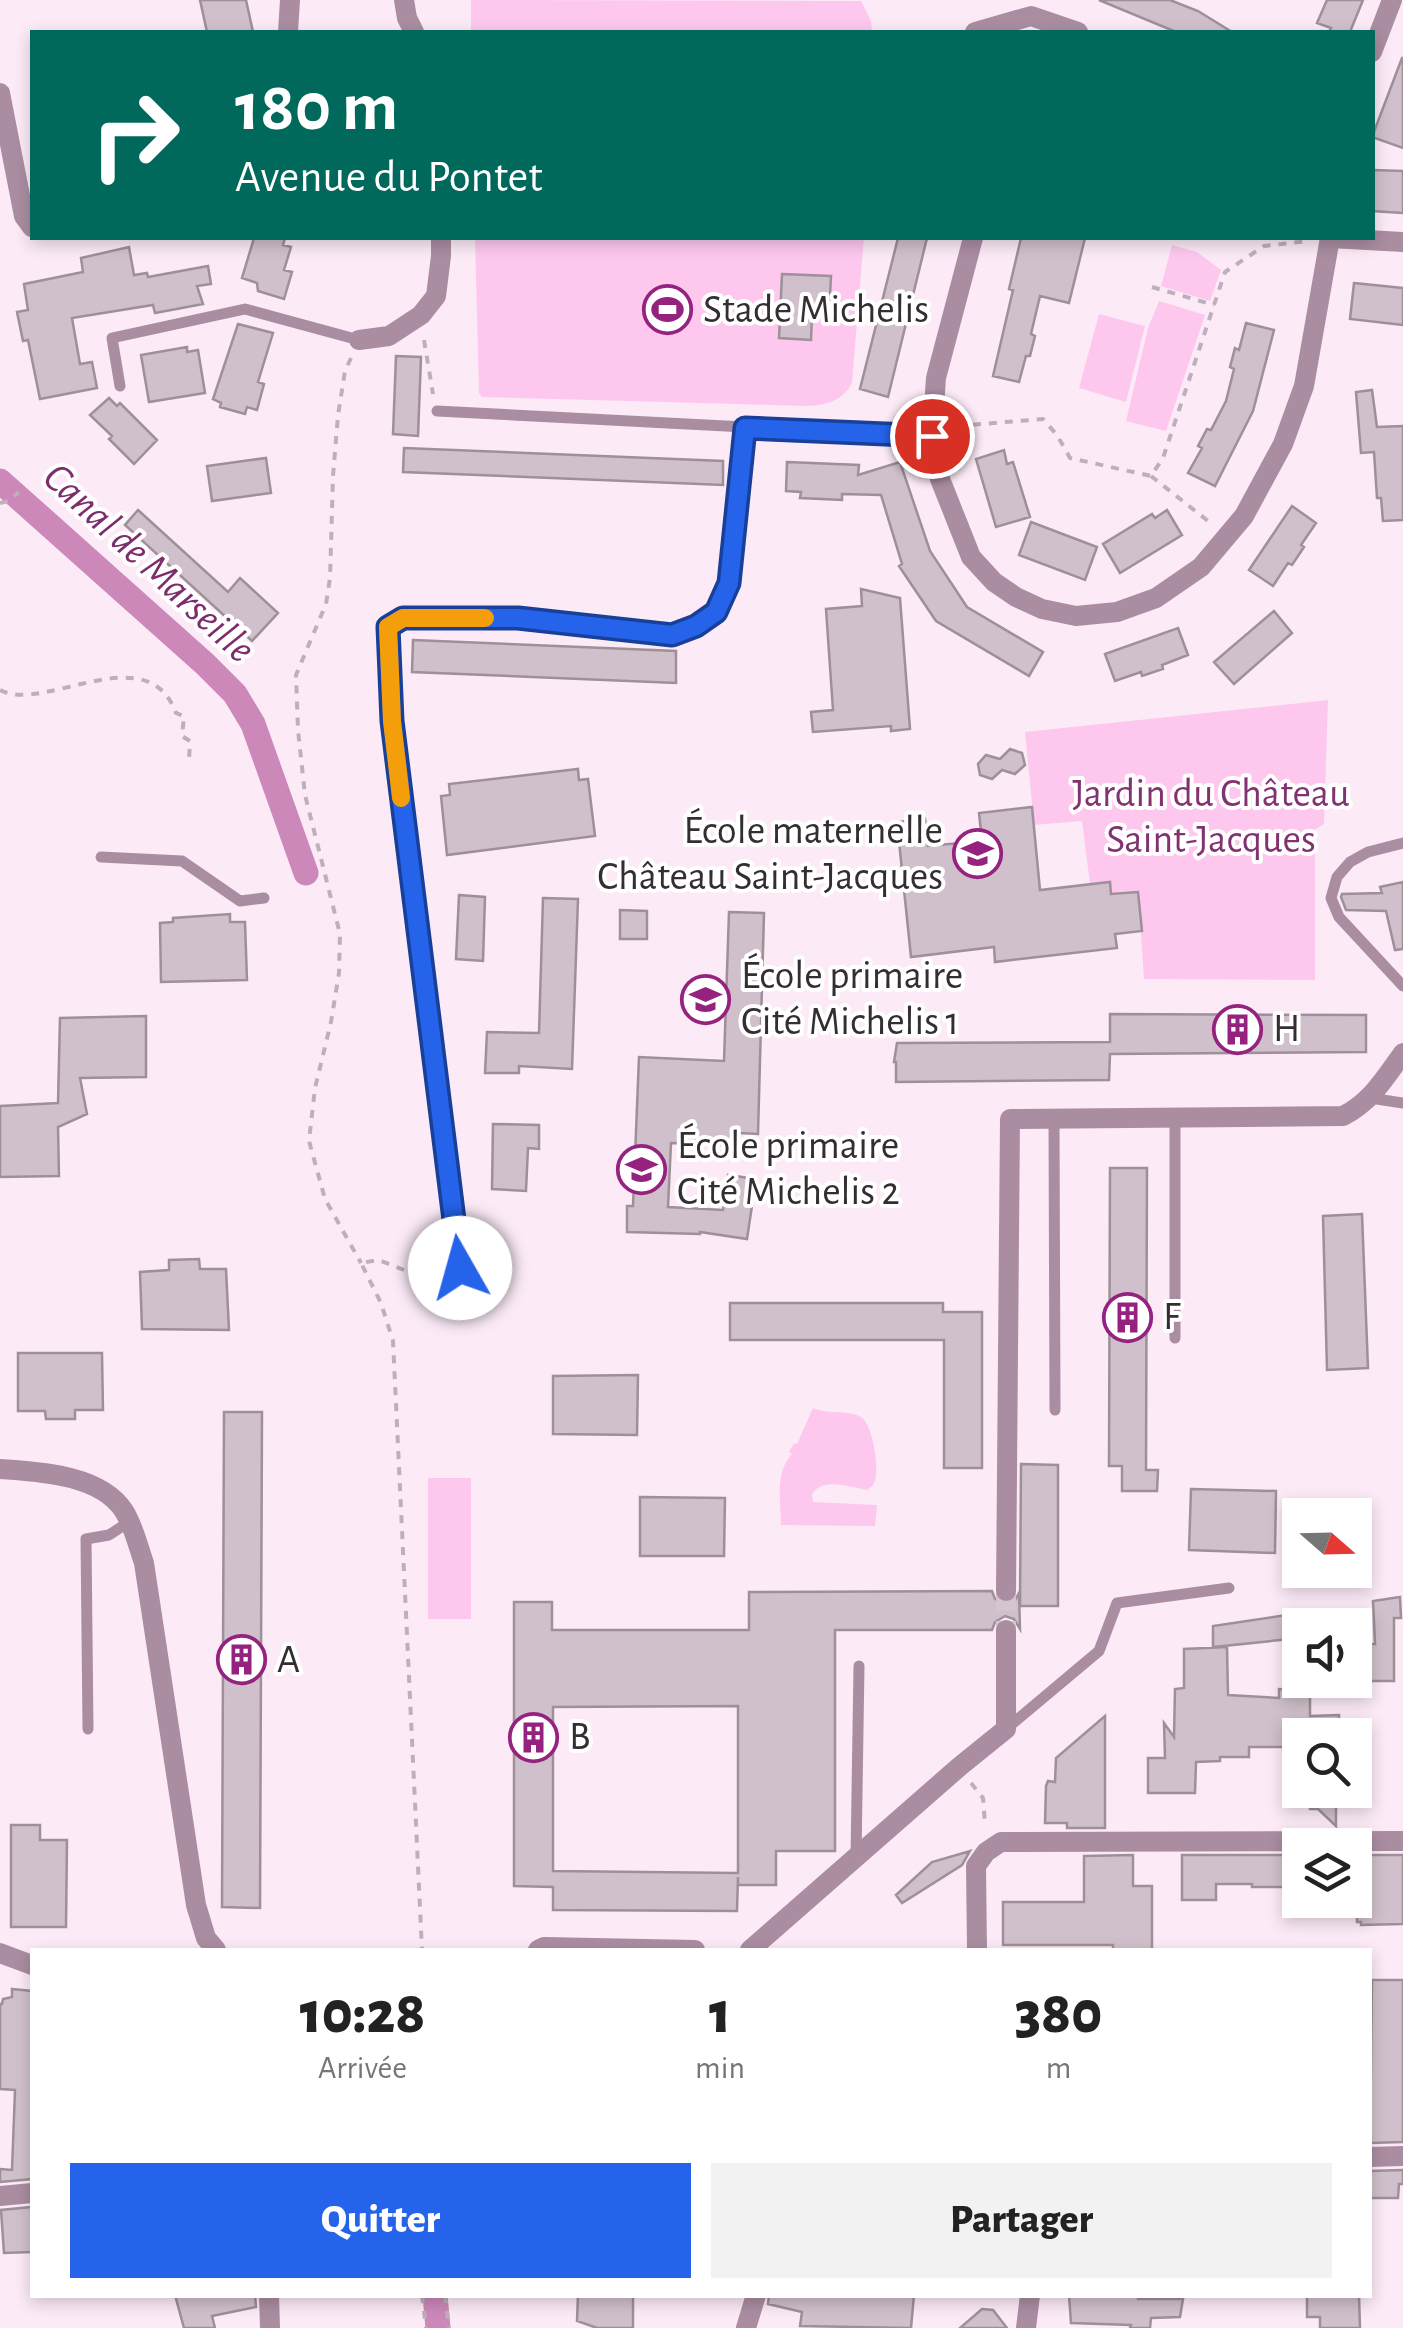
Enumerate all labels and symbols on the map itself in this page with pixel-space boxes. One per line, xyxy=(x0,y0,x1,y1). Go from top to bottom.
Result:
sports icon: Stade Michelis xyxy=(642,284,694,336)
place label: Stade Michelis xyxy=(703,290,929,330)
pin xyxy=(890,394,975,479)
water label: Canal de Marseille xyxy=(35,455,263,671)
park label: Jardin du Château Saint-Jacques xyxy=(1072,774,1350,860)
place label: École maternelle Château Saint-Jacques xyxy=(597,807,943,897)
school or university icon: École maternelle Château Saint-Jacques xyxy=(952,828,1004,880)
place label: École primaire Cité Michelis 1 xyxy=(741,952,963,1042)
school or university icon: École primaire Cité Michelis 1 xyxy=(680,973,732,1025)
building icon: H xyxy=(1212,1003,1264,1055)
place label: H xyxy=(1273,1009,1300,1049)
place label: École primaire Cité Michelis 2 xyxy=(677,1122,900,1212)
school or university icon: École primaire Cité Michelis 2 xyxy=(616,1143,668,1195)
position arrow xyxy=(408,1216,512,1320)
building icon: F xyxy=(1102,1291,1154,1343)
place label: F xyxy=(1163,1297,1181,1337)
north arrow xyxy=(1282,1498,1372,1588)
building icon: A xyxy=(216,1634,268,1686)
place label: A xyxy=(277,1640,300,1680)
building icon: B xyxy=(508,1711,560,1763)
place label: B xyxy=(569,1717,590,1757)

